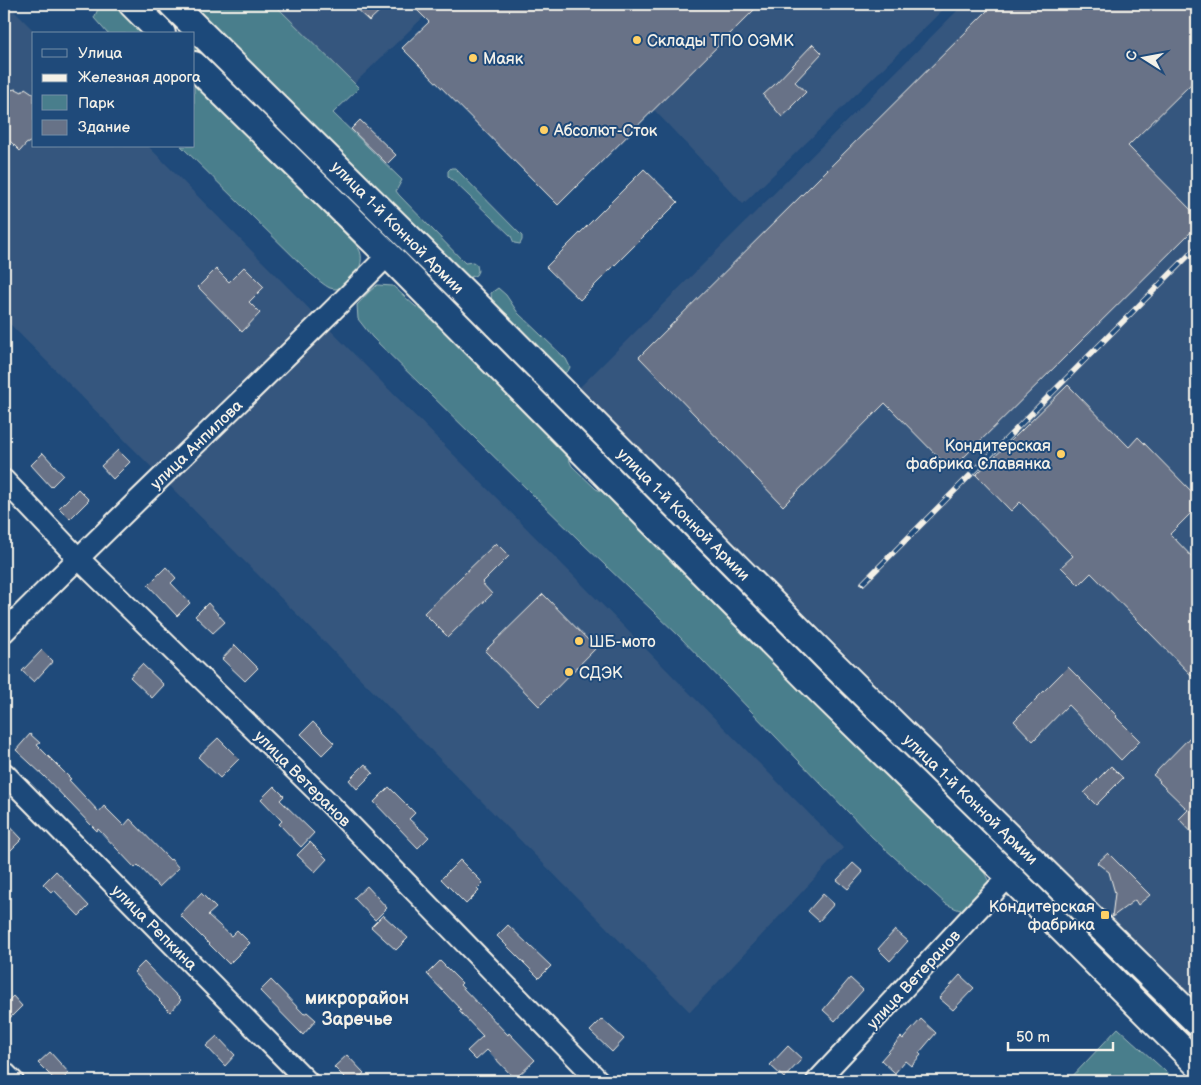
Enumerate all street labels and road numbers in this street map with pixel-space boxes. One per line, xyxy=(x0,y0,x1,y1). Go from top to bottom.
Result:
street label: улица 1-й Конной Армии xyxy=(327,158,467,298)
street label: улица Анпилова xyxy=(147,396,247,494)
street label: улица 1-й Конной Армии xyxy=(613,445,753,585)
street label: улица Ветеранов xyxy=(250,727,354,832)
street label: улица 1-й Конной Армии xyxy=(899,731,1041,869)
street label: улица Репкина xyxy=(107,881,201,975)
street label: улица Ветеранов xyxy=(863,926,965,1033)

